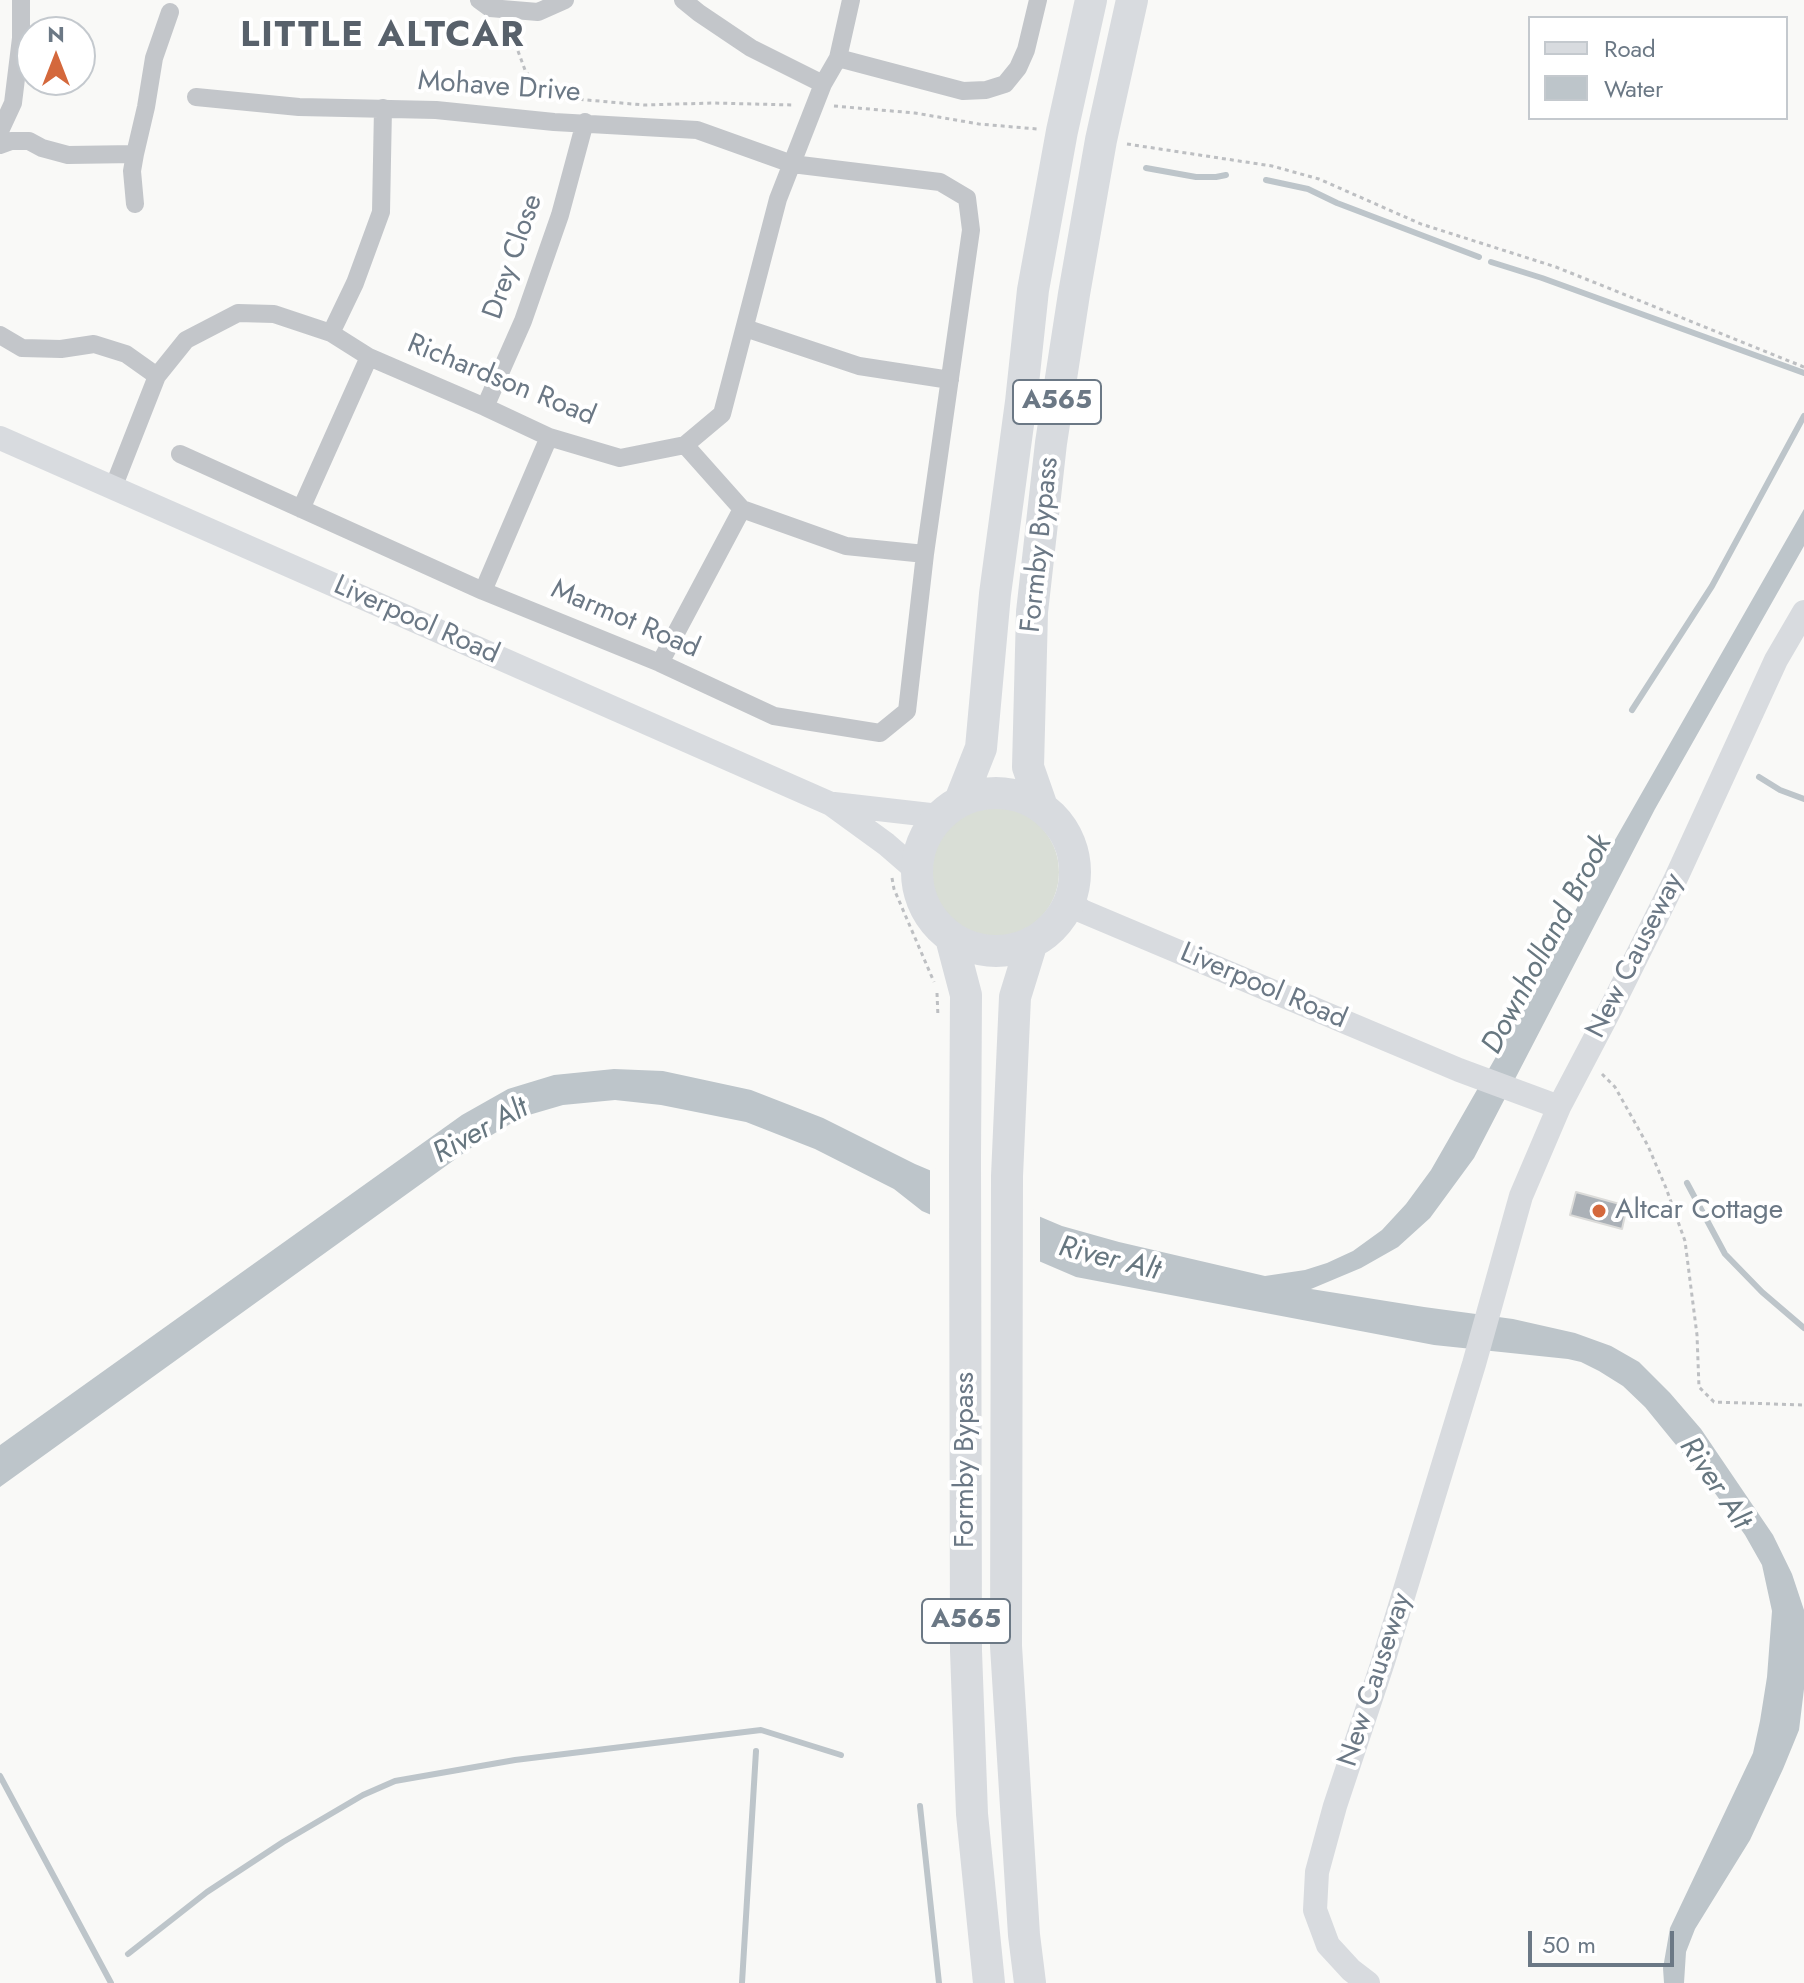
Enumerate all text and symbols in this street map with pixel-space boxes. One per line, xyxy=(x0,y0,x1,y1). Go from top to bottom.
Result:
district label: LITTLE ALTCAR xyxy=(240,15,526,59)
north arrow xyxy=(16,16,96,96)
legend xyxy=(1528,16,1788,120)
text: N xyxy=(47,18,65,50)
text: Road xyxy=(1604,31,1656,66)
street label: Mohave Drive xyxy=(417,66,581,110)
text: Water xyxy=(1604,71,1663,106)
street label: Drey Close xyxy=(477,190,551,324)
street label: Richardson Road xyxy=(402,328,600,434)
road number: A565 xyxy=(1013,380,1101,424)
street label: Formby Bypass xyxy=(1015,456,1067,634)
street label: Liverpool Road xyxy=(328,570,504,672)
street label: Marmot Road xyxy=(546,574,704,666)
water label: Downholland Brook xyxy=(1475,829,1621,1061)
street label: New Causeway xyxy=(1580,868,1692,1044)
street label: Liverpool Road xyxy=(1175,937,1351,1037)
water label: River Alt xyxy=(427,1091,535,1173)
place label: Altcar Cottage xyxy=(1615,1194,1783,1228)
marker: Altcar Cottage xyxy=(1590,1202,1608,1220)
water label: River Alt xyxy=(1055,1230,1163,1290)
street label: Formby Bypass xyxy=(949,1372,983,1548)
water label: River Alt xyxy=(1670,1431,1758,1537)
street label: New Causeway xyxy=(1332,1589,1420,1771)
road number: A565 xyxy=(922,1599,1010,1643)
scale bar xyxy=(1532,1915,1678,1965)
text: 50 m xyxy=(1542,1927,1596,1962)

